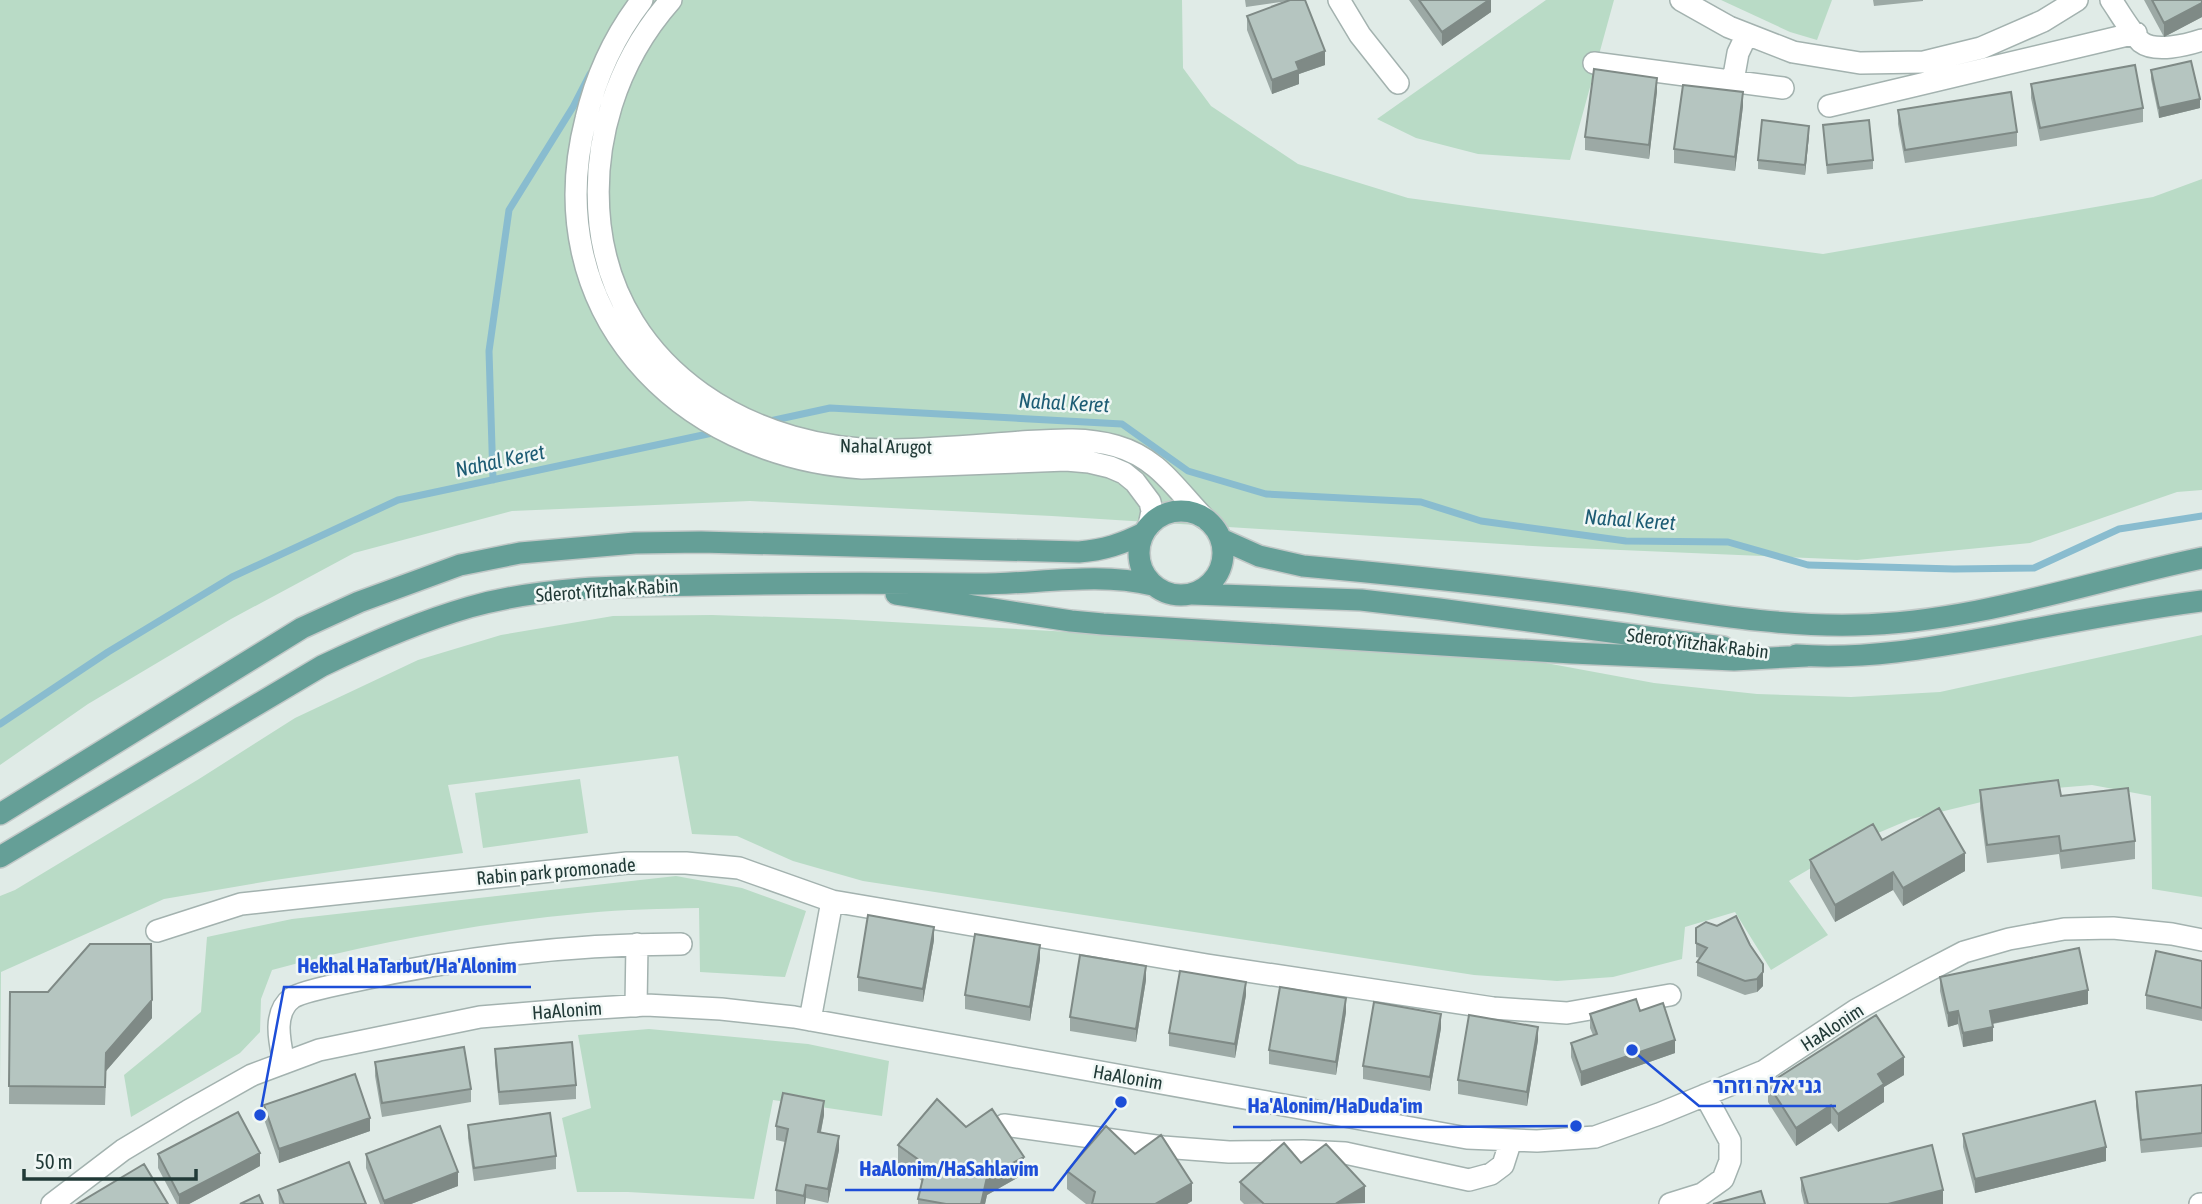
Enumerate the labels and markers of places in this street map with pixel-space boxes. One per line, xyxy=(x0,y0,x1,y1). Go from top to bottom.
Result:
callout: Hekhal HaTarbut/Ha'Alonim xyxy=(284,945,531,987)
callout: גני אלה וזהר xyxy=(1699,1064,1836,1106)
callout: Ha'Alonim/HaDuda'im xyxy=(1233,1085,1436,1127)
callout: HaAlonim/HaSahlavim xyxy=(845,1148,1053,1190)

